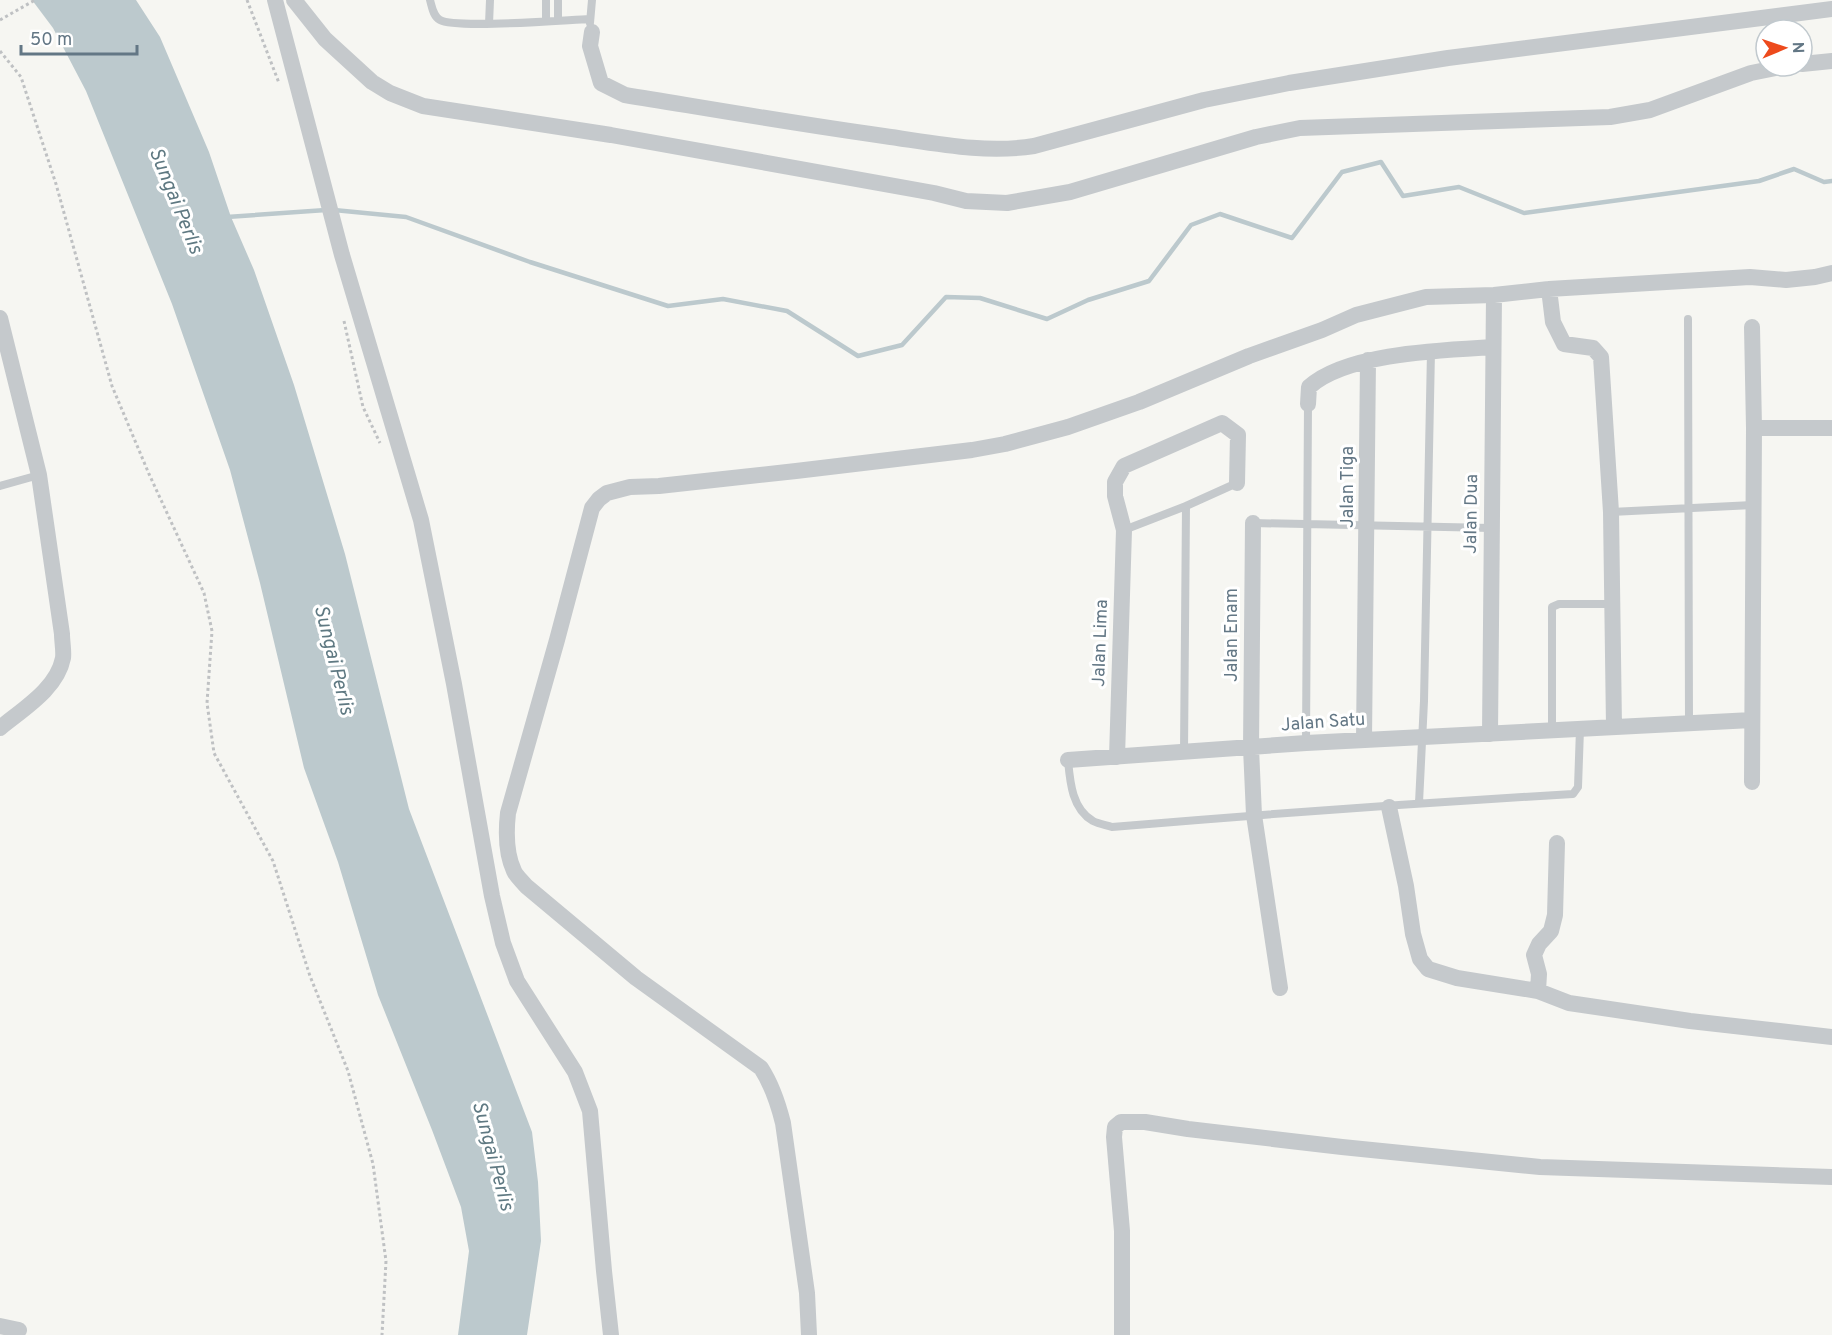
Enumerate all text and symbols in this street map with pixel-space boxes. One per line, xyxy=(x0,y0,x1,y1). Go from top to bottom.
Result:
scale bar xyxy=(21,18,136,56)
north arrow xyxy=(1754,18,1814,78)
text: 50 m xyxy=(30,29,72,52)
text: N xyxy=(1787,41,1807,54)
water label: Sungai Perlis xyxy=(142,144,208,259)
street label: Jalan Tiga xyxy=(1337,446,1360,528)
street label: Jalan Dua xyxy=(1460,474,1484,554)
street label: Jalan Enam xyxy=(1221,588,1244,682)
street label: Jalan Lima xyxy=(1088,599,1114,687)
water label: Sungai Perlis xyxy=(307,602,359,719)
street label: Jalan Satu xyxy=(1280,709,1366,737)
water label: Sungai Perlis xyxy=(465,1098,519,1215)

